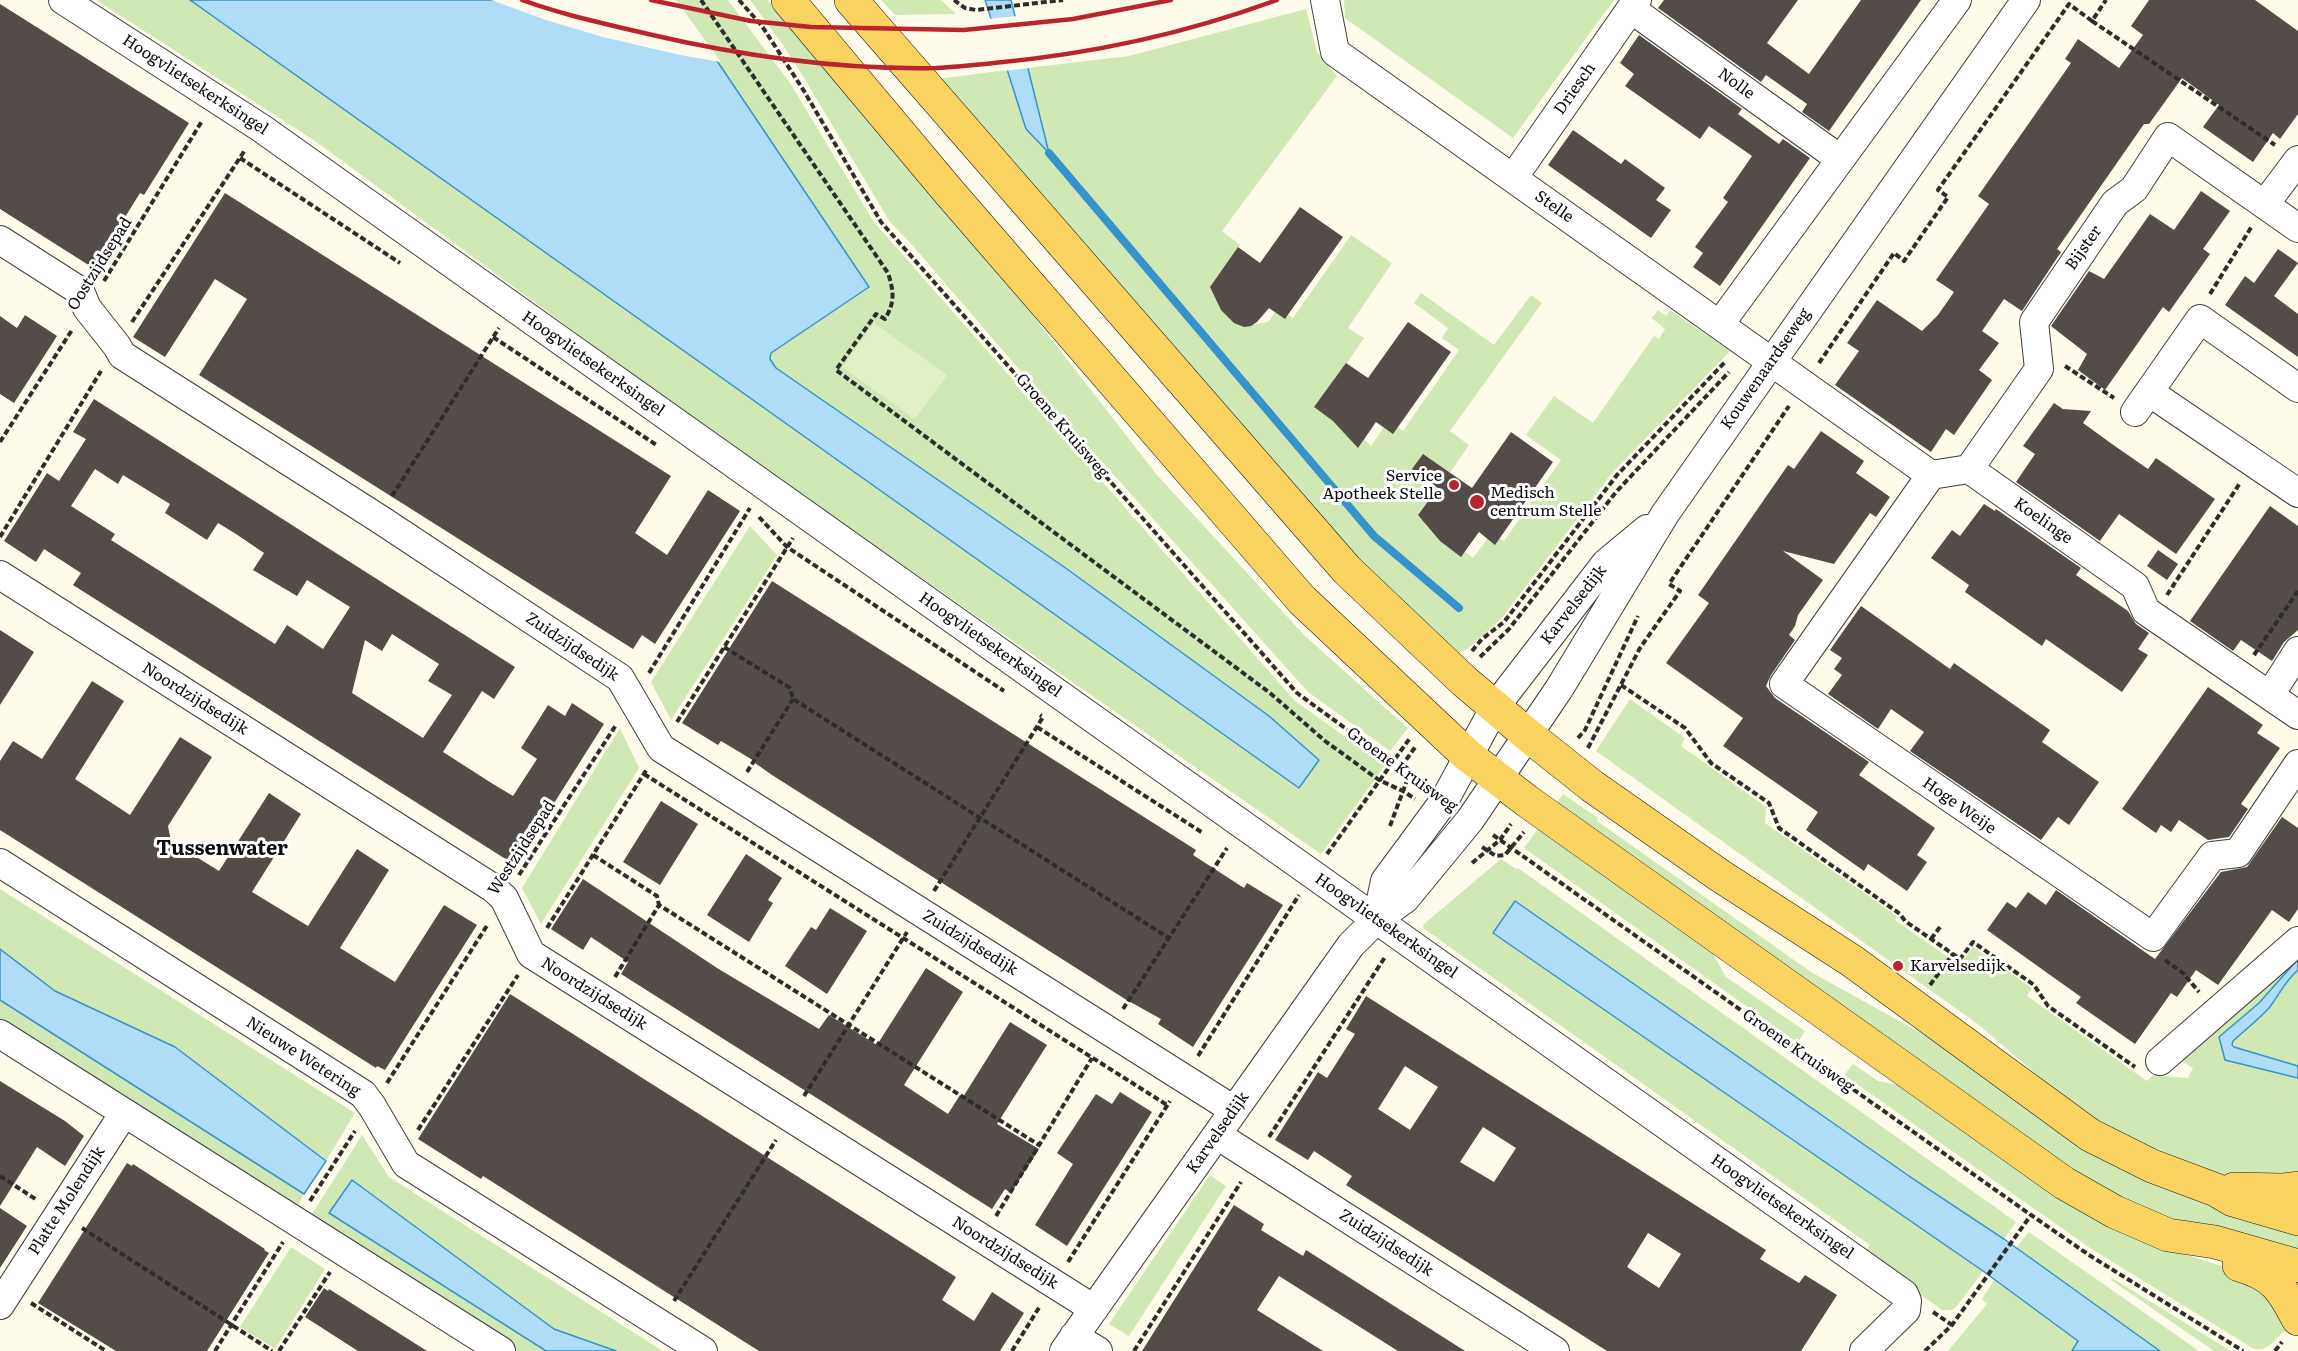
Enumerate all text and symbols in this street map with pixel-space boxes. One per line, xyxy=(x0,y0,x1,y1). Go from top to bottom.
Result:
street label: Hoogvlietsekerksingel xyxy=(118,31,272,139)
street label: Driesch xyxy=(1550,59,1600,119)
street label: Nolle xyxy=(1714,64,1758,104)
street label: Stelle xyxy=(1531,187,1577,227)
street label: Oostzijdsepad xyxy=(64,214,136,314)
street label: Bijster xyxy=(2062,222,2106,274)
street label: Kouwenaardseweg xyxy=(1717,305,1815,433)
street label: Hoogvlietsekerksingel xyxy=(518,307,668,421)
street label: Groene Kruisweg xyxy=(1011,370,1113,482)
place label: Service Apotheek Stelle xyxy=(1323,466,1442,504)
marker: Service Apotheek Stelle xyxy=(1447,478,1461,492)
place label: Medisch centrum Stelle xyxy=(1490,483,1601,521)
marker: Medisch centrum Stelle xyxy=(1468,493,1486,511)
street label: Koelinge xyxy=(2010,494,2076,548)
street label: Karvelsedijk xyxy=(1537,562,1611,648)
street label: Hoogvlietsekerksingel xyxy=(915,588,1065,702)
street label: Zuidzijdsedijk xyxy=(522,609,622,685)
street label: Noordzijdsedijk xyxy=(139,659,251,739)
street label: Groene Kruisweg xyxy=(1343,723,1461,817)
street label: Hoge Weije xyxy=(1918,774,2000,838)
street label: Westzijdsepad xyxy=(484,797,560,899)
district label: Tussenwater xyxy=(156,837,288,861)
street label: Hoogvlietsekerksingel xyxy=(1311,869,1461,983)
street label: Zuidzijdsedijk xyxy=(919,906,1021,980)
street label: Noordzijdsedijk xyxy=(538,954,650,1034)
place label: Karvelsedijk xyxy=(1910,956,2005,976)
marker: Karvelsedijk xyxy=(1891,959,1905,973)
street label: Groene Kruisweg xyxy=(1738,1005,1858,1097)
street label: Nieuwe Wetering xyxy=(242,1013,364,1101)
street label: Karvelsedijk xyxy=(1183,1088,1253,1178)
street label: Platte Molendijk xyxy=(25,1143,109,1259)
street label: Hoogvlietsekerksingel xyxy=(1707,1150,1857,1264)
street label: Zuidzijdsedijk xyxy=(1335,1205,1437,1281)
street label: Noordzijdsedijk xyxy=(949,1213,1061,1293)

